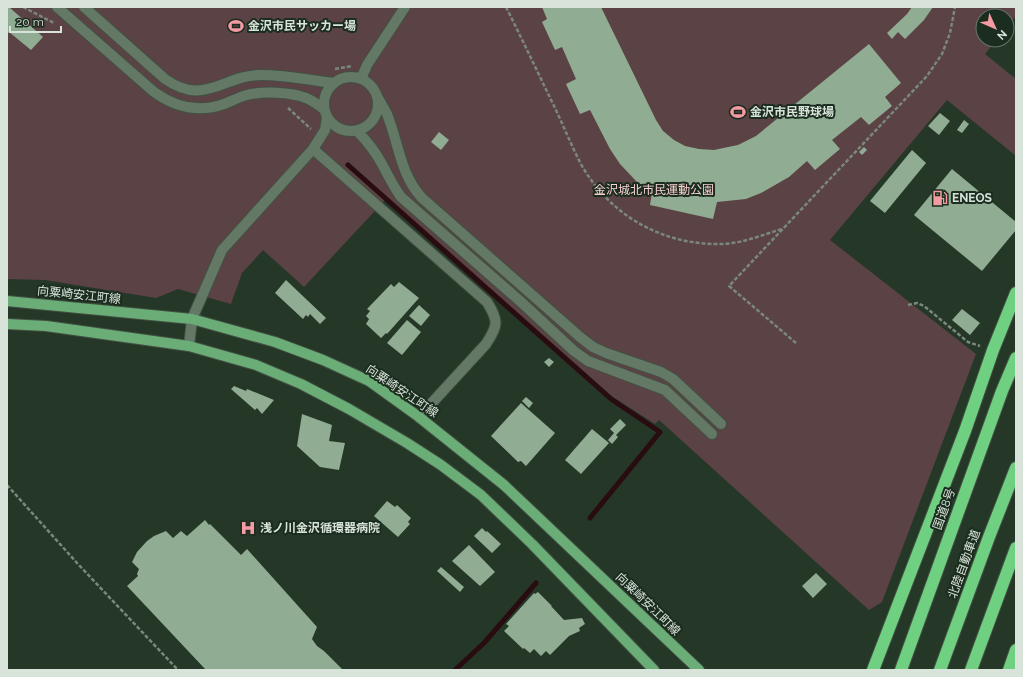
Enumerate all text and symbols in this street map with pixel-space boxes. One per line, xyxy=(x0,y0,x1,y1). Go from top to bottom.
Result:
scale bar xyxy=(10,8,61,34)
north arrow xyxy=(975,8,1015,48)
text: 20 m xyxy=(16,15,44,29)
sports icon: 金沢市民サッカー場 xyxy=(227,17,245,35)
place label: 金沢市民サッカー場 xyxy=(248,19,356,33)
text: N xyxy=(994,27,1009,42)
sports icon: 金沢市民野球場 xyxy=(729,103,747,121)
place label: 金沢市民野球場 xyxy=(750,105,834,119)
park label: 金沢城北市民運動公園 xyxy=(594,183,714,197)
fuel station icon: ENEOS xyxy=(931,189,949,207)
place label: ENEOS xyxy=(952,191,992,205)
street label: 向粟崎安江町線 xyxy=(36,284,122,306)
street label: 向粟崎安江町線 xyxy=(363,362,441,420)
street label: 国道8号 xyxy=(930,486,958,532)
hospital icon: 浅ノ川金沢循環器病院 xyxy=(239,519,257,537)
place label: 浅ノ川金沢循環器病院 xyxy=(260,521,380,535)
street label: 北陸自動車道 xyxy=(945,528,983,600)
street label: 向粟崎安江町線 xyxy=(613,570,683,638)

